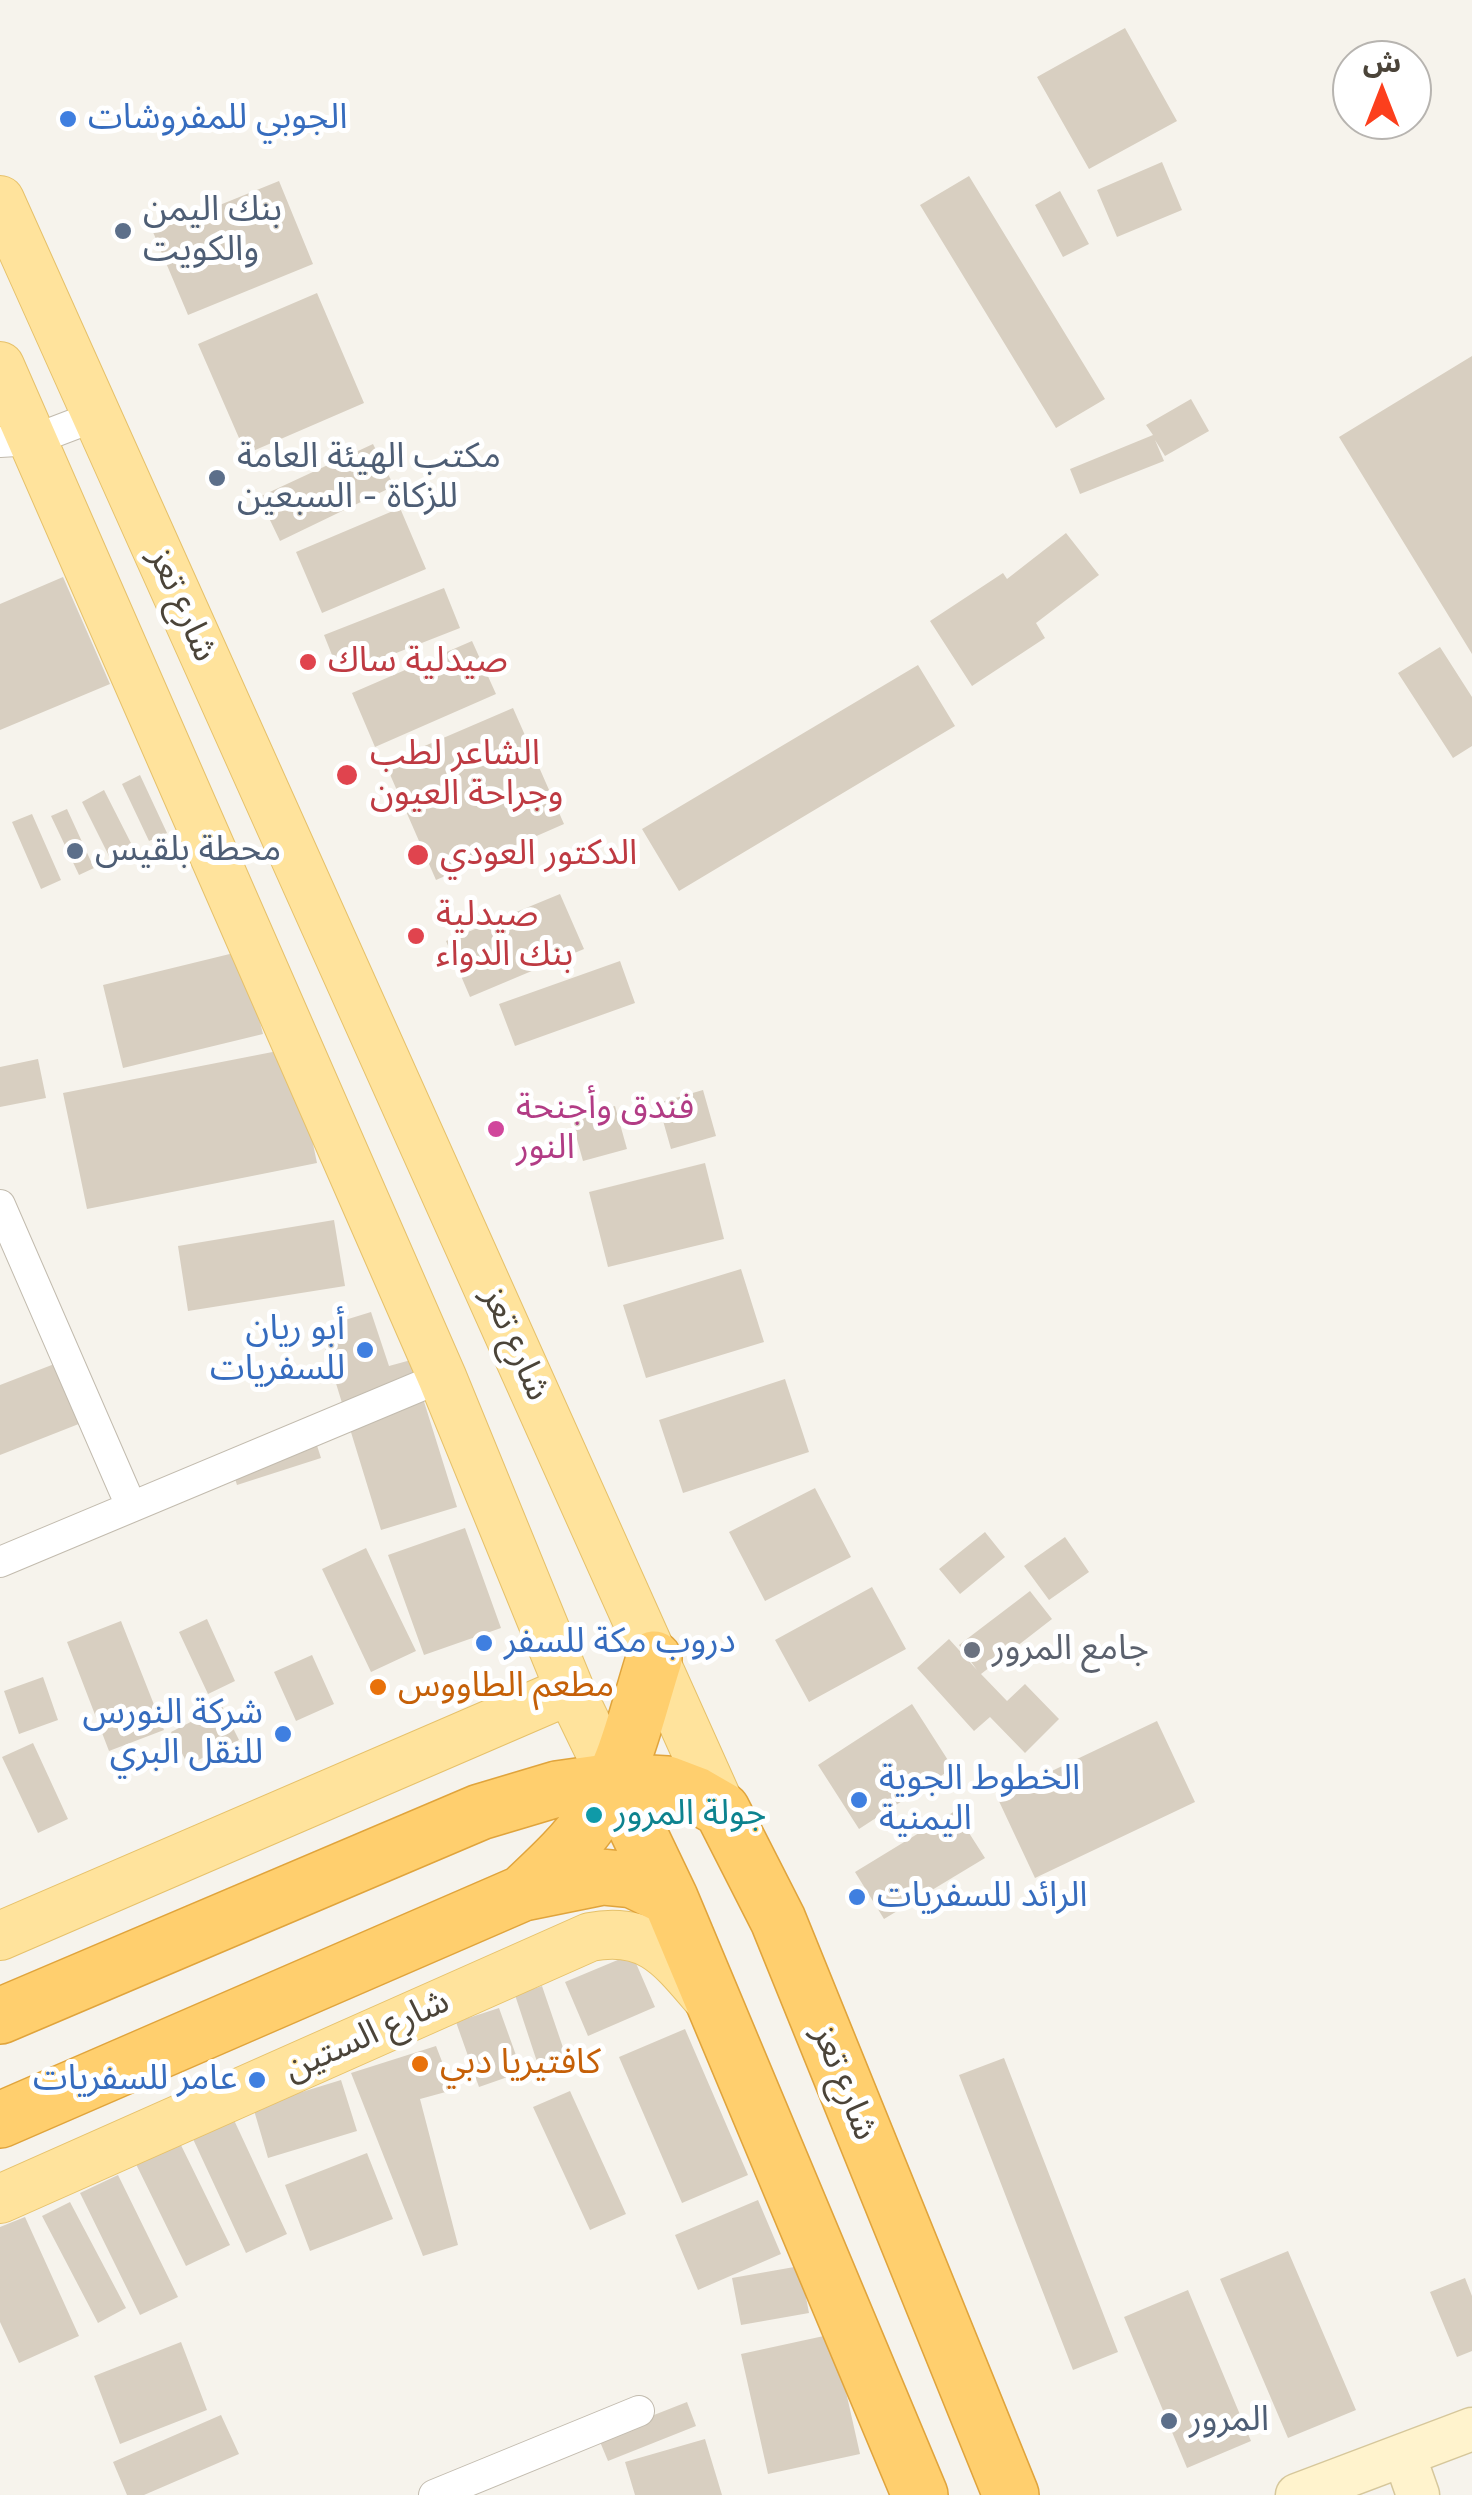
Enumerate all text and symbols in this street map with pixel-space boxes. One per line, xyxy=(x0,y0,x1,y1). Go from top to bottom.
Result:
north arrow xyxy=(1332,40,1432,140)
text: ش xyxy=(1363,44,1401,80)
place label: الجوبي للمفروشات xyxy=(88,98,347,140)
marker: الجوبي للمفروشات xyxy=(57,108,79,130)
place label: بنك اليمن والكويت xyxy=(143,190,282,272)
marker: بنك اليمن والكويت xyxy=(112,220,134,242)
place label: مكتب الهيئة العامة للزكاة - السبعين xyxy=(237,437,501,519)
marker: مكتب الهيئة العامة للزكاة - السبعين xyxy=(206,467,228,489)
street label: شارع تعز xyxy=(138,542,226,668)
place label: صيدلية ساك xyxy=(328,641,508,683)
marker: صيدلية ساك xyxy=(297,651,319,673)
place label: الشاعر لطب وجراحة العيون xyxy=(370,734,563,816)
marker: الشاعر لطب وجراحة العيون xyxy=(334,762,360,788)
place label: محطة بلقيس xyxy=(95,830,281,872)
place label: الدكتور العودي xyxy=(440,834,637,876)
marker: محطة بلقيس xyxy=(64,840,86,862)
marker: الدكتور العودي xyxy=(405,842,431,868)
place label: صيدلية بنك الدواء xyxy=(436,895,573,977)
marker: صيدلية بنك الدواء xyxy=(405,925,427,947)
place label: فندق وأجنحة النور xyxy=(516,1088,694,1170)
marker: فندق وأجنحة النور xyxy=(485,1118,507,1140)
street label: شارع تعز xyxy=(471,1281,559,1407)
place label: أبو ريان للسفريات xyxy=(210,1309,345,1391)
marker: أبو ريان للسفريات xyxy=(354,1339,376,1361)
place label: دروب مكة للسفر xyxy=(504,1622,736,1664)
place label: جامع المرور xyxy=(992,1629,1149,1671)
marker: دروب مكة للسفر xyxy=(473,1632,495,1654)
marker: جامع المرور xyxy=(961,1639,983,1661)
place label: مطعم الطاووس xyxy=(398,1666,614,1708)
marker: مطعم الطاووس xyxy=(367,1676,389,1698)
place label: شركة النورس للنقل البري xyxy=(83,1693,263,1775)
marker: شركة النورس للنقل البري xyxy=(272,1723,294,1745)
place label: الخطوط الجوية اليمنية xyxy=(879,1759,1080,1841)
marker: الخطوط الجوية اليمنية xyxy=(848,1789,870,1811)
place label: جولة المرور xyxy=(614,1794,766,1836)
marker: جولة المرور xyxy=(583,1804,605,1826)
place label: الرائد للسفريات xyxy=(877,1876,1088,1918)
marker: الرائد للسفريات xyxy=(846,1886,868,1908)
street label: شارع الستين xyxy=(278,1981,456,2091)
street label: شارع تعز xyxy=(802,2020,886,2146)
place label: كافتيريا دبي xyxy=(440,2043,601,2085)
marker: كافتيريا دبي xyxy=(409,2053,431,2075)
place label: عامر للسفريات xyxy=(33,2059,237,2101)
marker: عامر للسفريات xyxy=(246,2069,268,2091)
place label: المرور xyxy=(1189,2400,1269,2442)
marker: المرور xyxy=(1158,2410,1180,2432)

